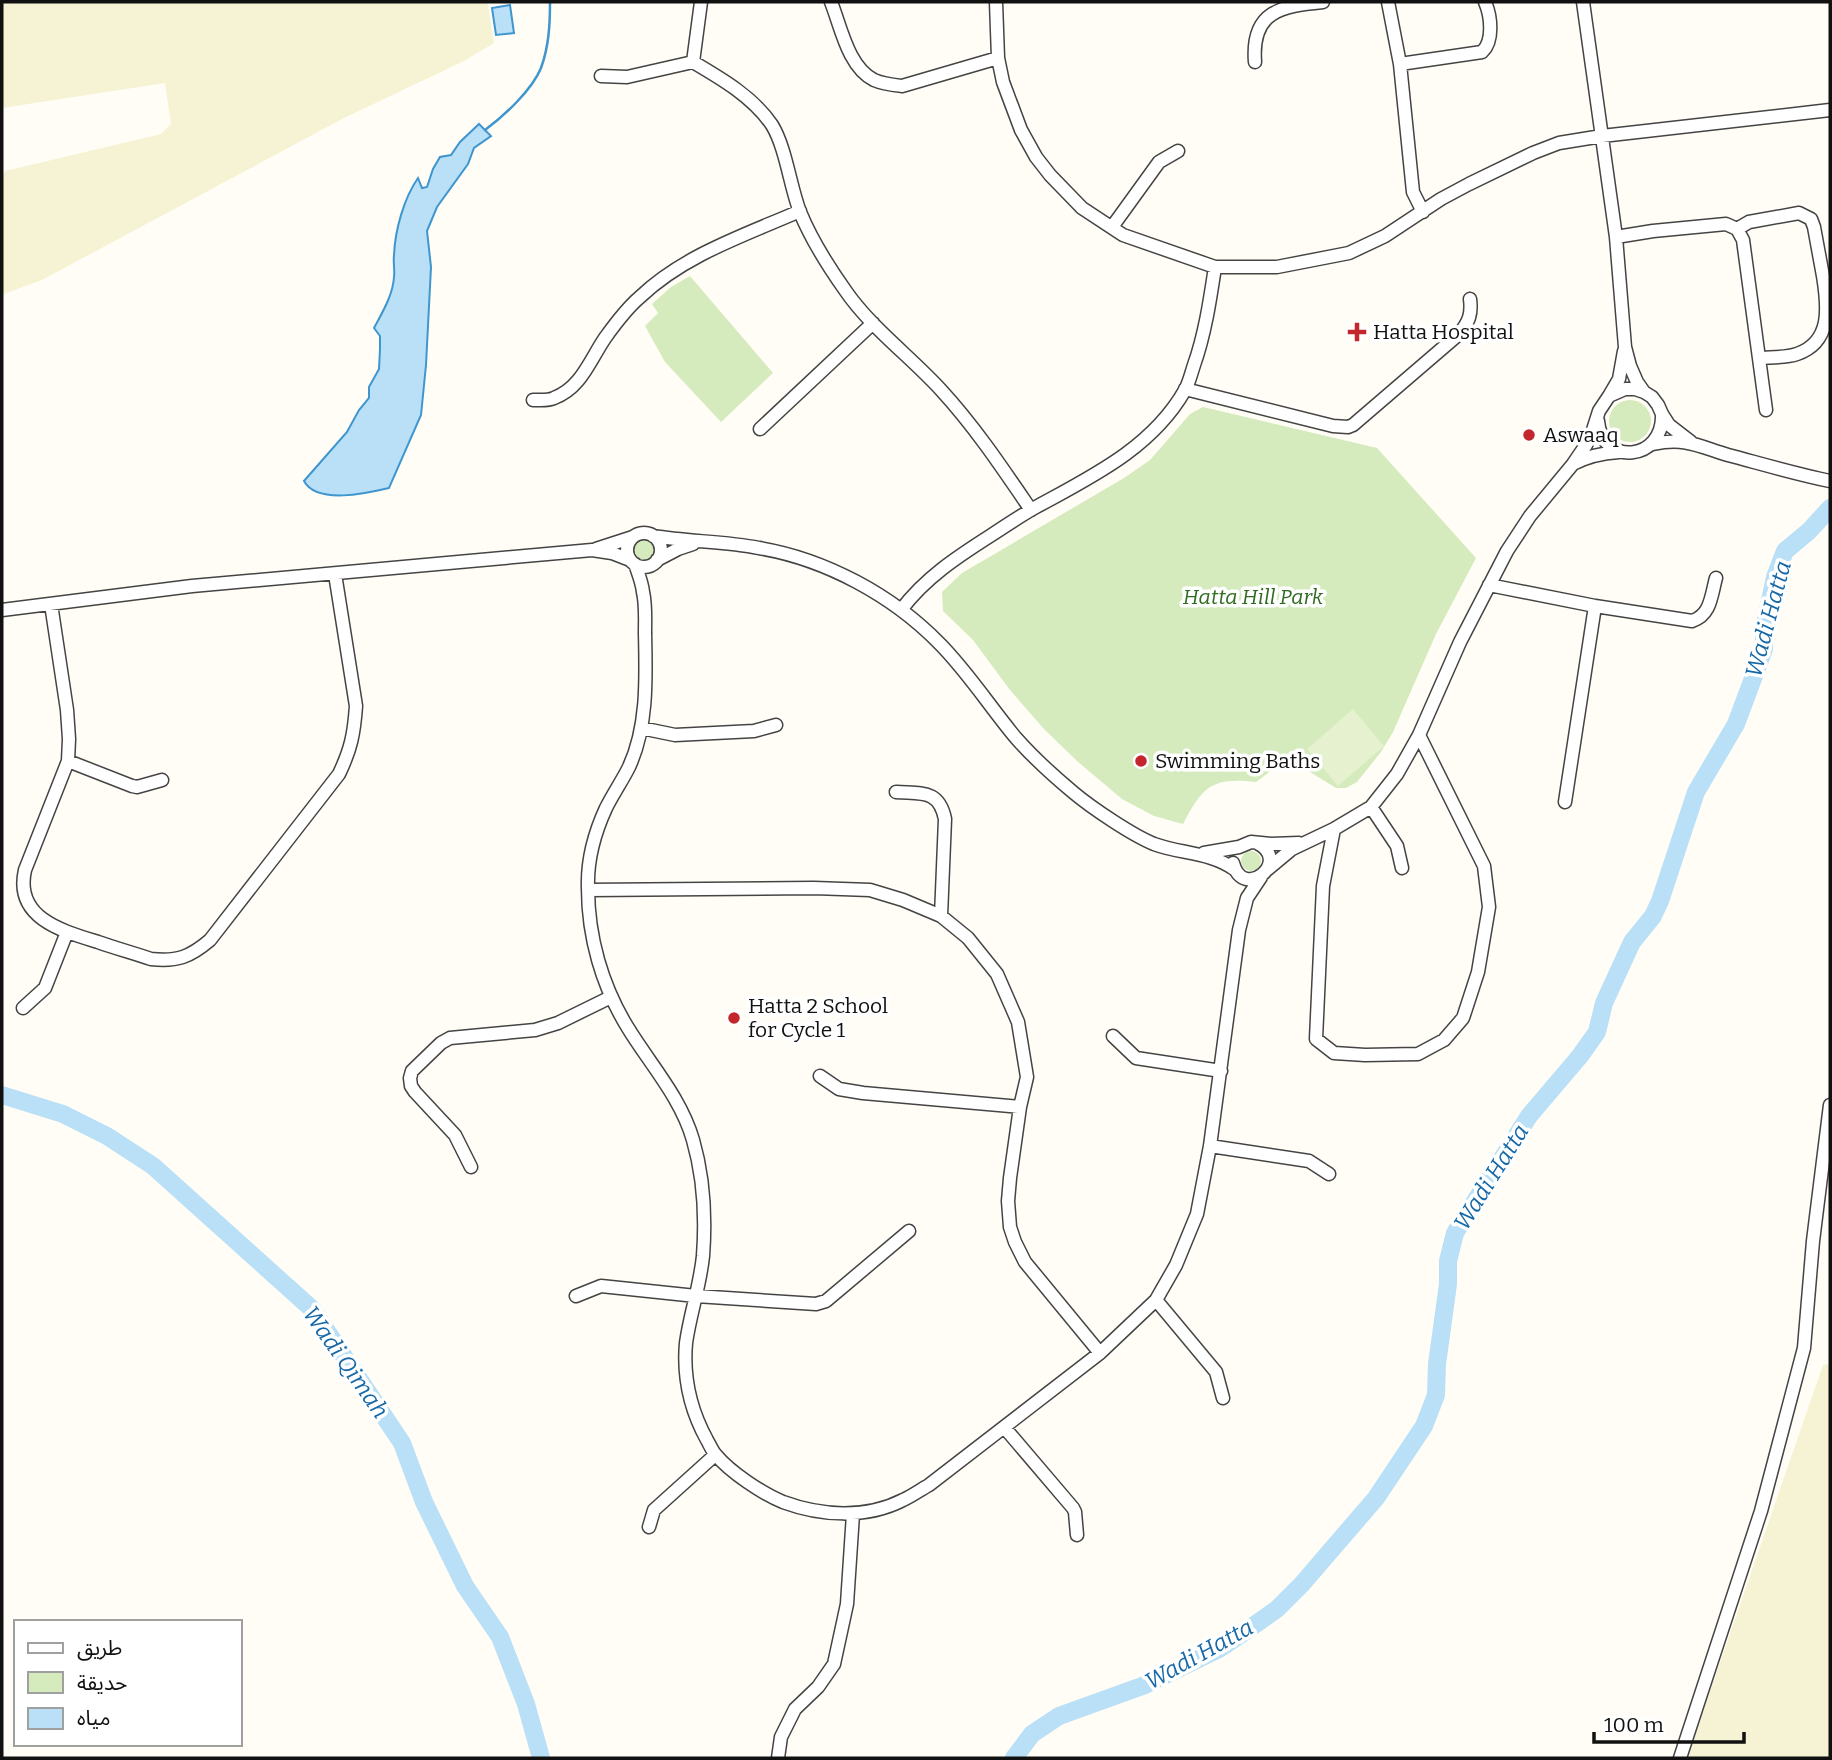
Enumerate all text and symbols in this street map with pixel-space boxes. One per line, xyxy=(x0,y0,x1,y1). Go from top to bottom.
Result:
place label: Hatta Hospital xyxy=(1373,319,1514,345)
marker: Hatta Hospital xyxy=(1347,322,1367,342)
place label: Aswaaq xyxy=(1543,422,1619,448)
marker: Aswaaq xyxy=(1521,427,1537,443)
water label: Wadi Hatta xyxy=(1739,558,1797,680)
park label: Hatta Hill Park xyxy=(1183,584,1324,610)
place label: Swimming Baths xyxy=(1155,748,1320,774)
marker: Swimming Baths xyxy=(1133,753,1149,769)
place label: Hatta 2 School for Cycle 1 xyxy=(748,993,888,1043)
marker: Hatta 2 School for Cycle 1 xyxy=(726,1010,742,1026)
water label: Wadi Hatta xyxy=(1447,1119,1535,1235)
water label: Wadi Qimah xyxy=(297,1301,395,1423)
water label: Wadi Hatta xyxy=(1140,1613,1258,1695)
legend xyxy=(14,1620,242,1746)
text: طريق xyxy=(77,1635,122,1661)
text: حديقة xyxy=(77,1670,127,1696)
scale bar xyxy=(1594,1700,1744,1744)
text: مياه xyxy=(77,1705,110,1731)
text: 100 m xyxy=(1604,1712,1664,1738)

